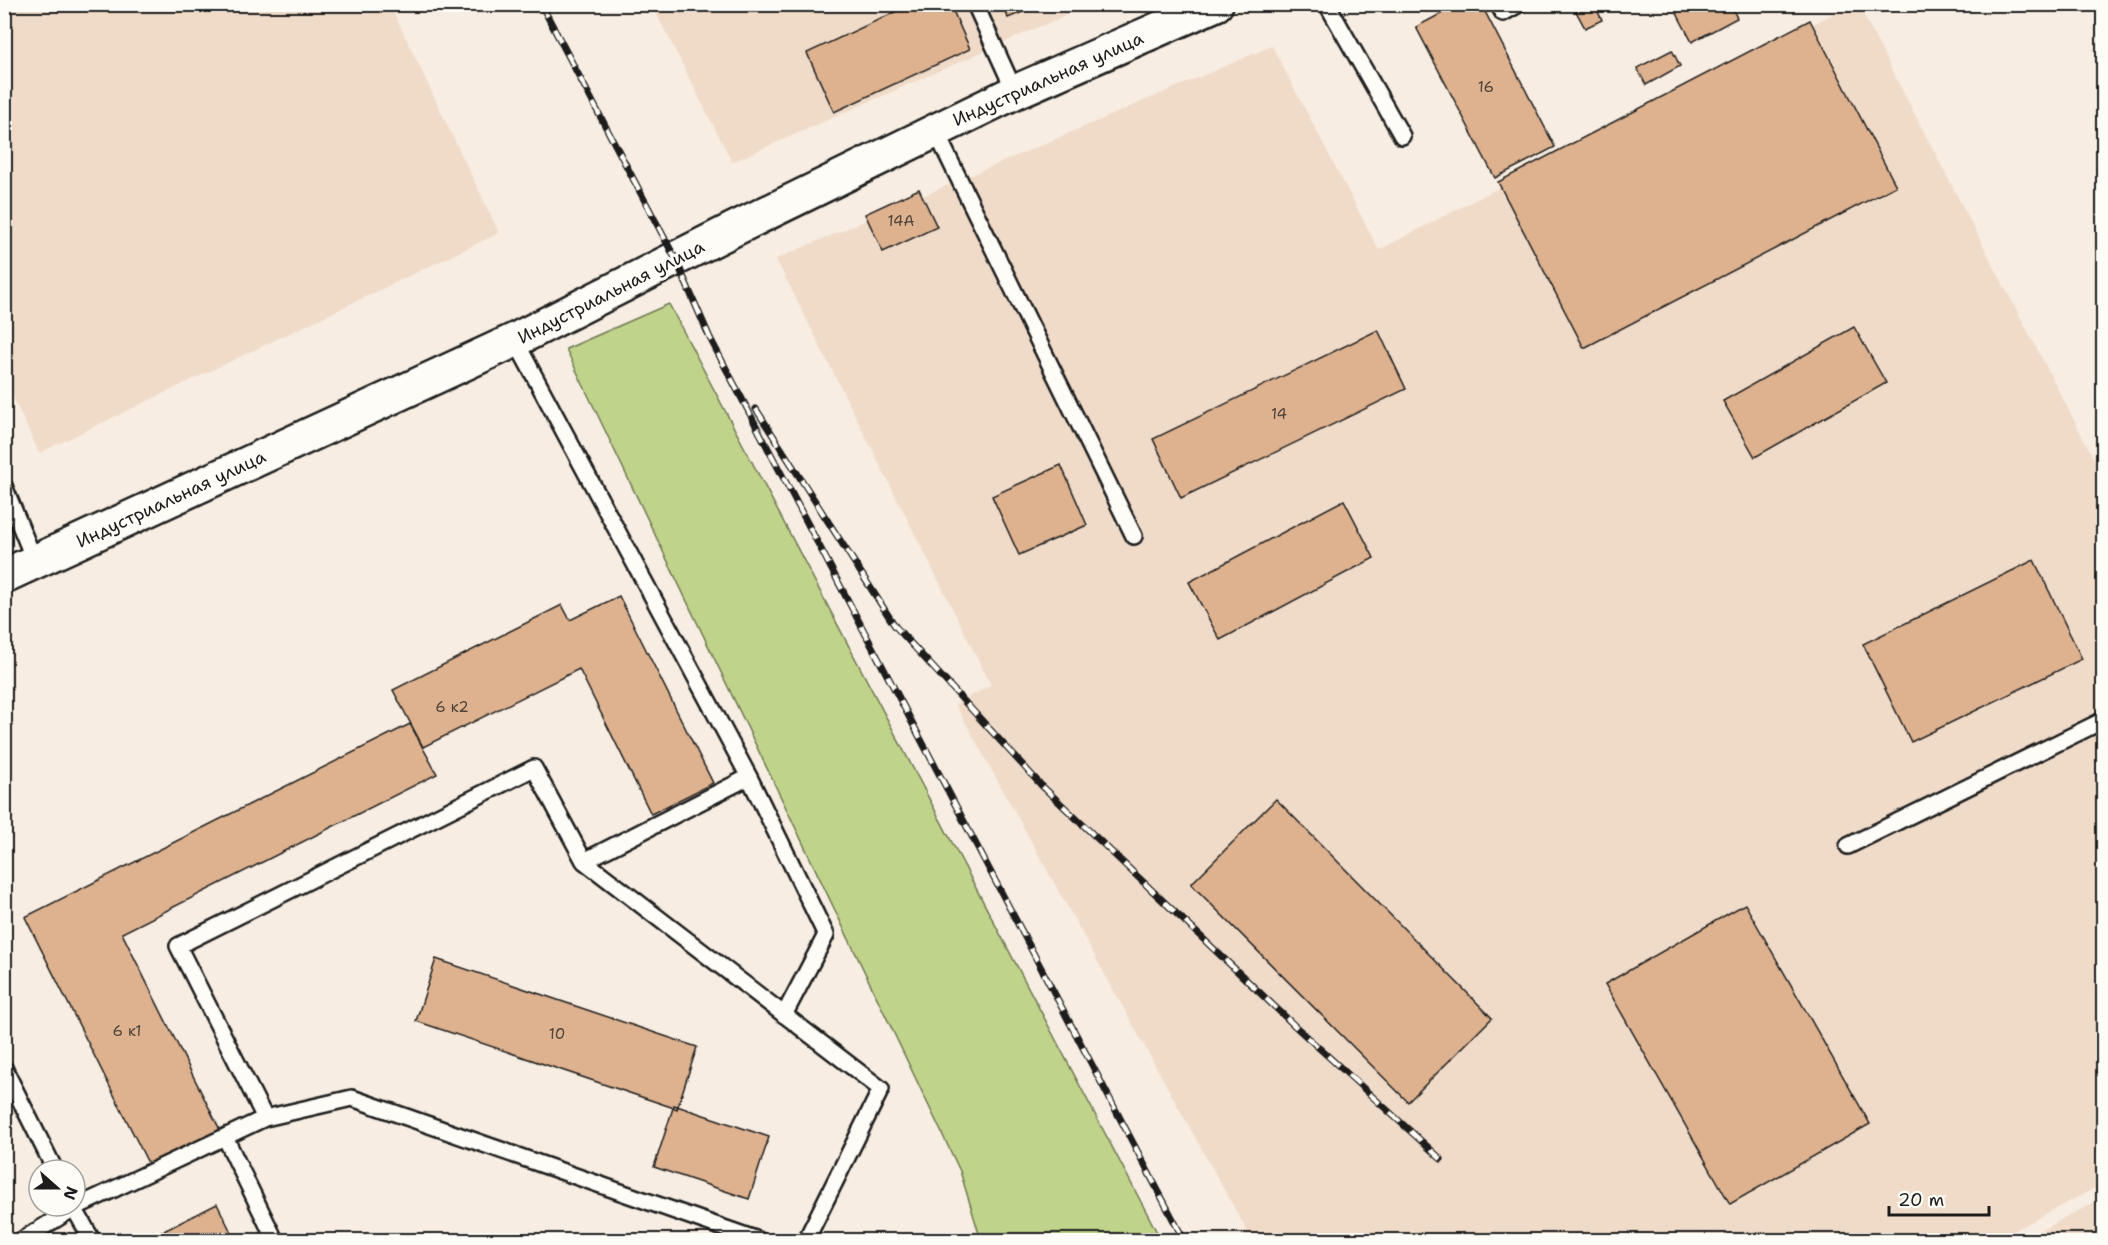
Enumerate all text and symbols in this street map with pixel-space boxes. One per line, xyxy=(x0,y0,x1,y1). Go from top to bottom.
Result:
street label: Индустриальная улица xyxy=(949,26,1147,132)
house number: 16 xyxy=(1478,77,1494,97)
house number: 14А xyxy=(888,211,915,231)
street label: Индустриальная улица xyxy=(514,234,708,350)
house number: 14 xyxy=(1271,404,1287,424)
street label: Индустриальная улица xyxy=(72,445,270,553)
house number: 6 к2 xyxy=(435,697,469,717)
house number: 6 к1 xyxy=(113,1021,142,1041)
house number: 10 xyxy=(549,1024,565,1044)
north arrow xyxy=(27,1158,87,1218)
scale bar xyxy=(1889,1179,1990,1217)
text: N xyxy=(58,1184,83,1203)
text: 20 m xyxy=(1898,1188,1944,1212)

